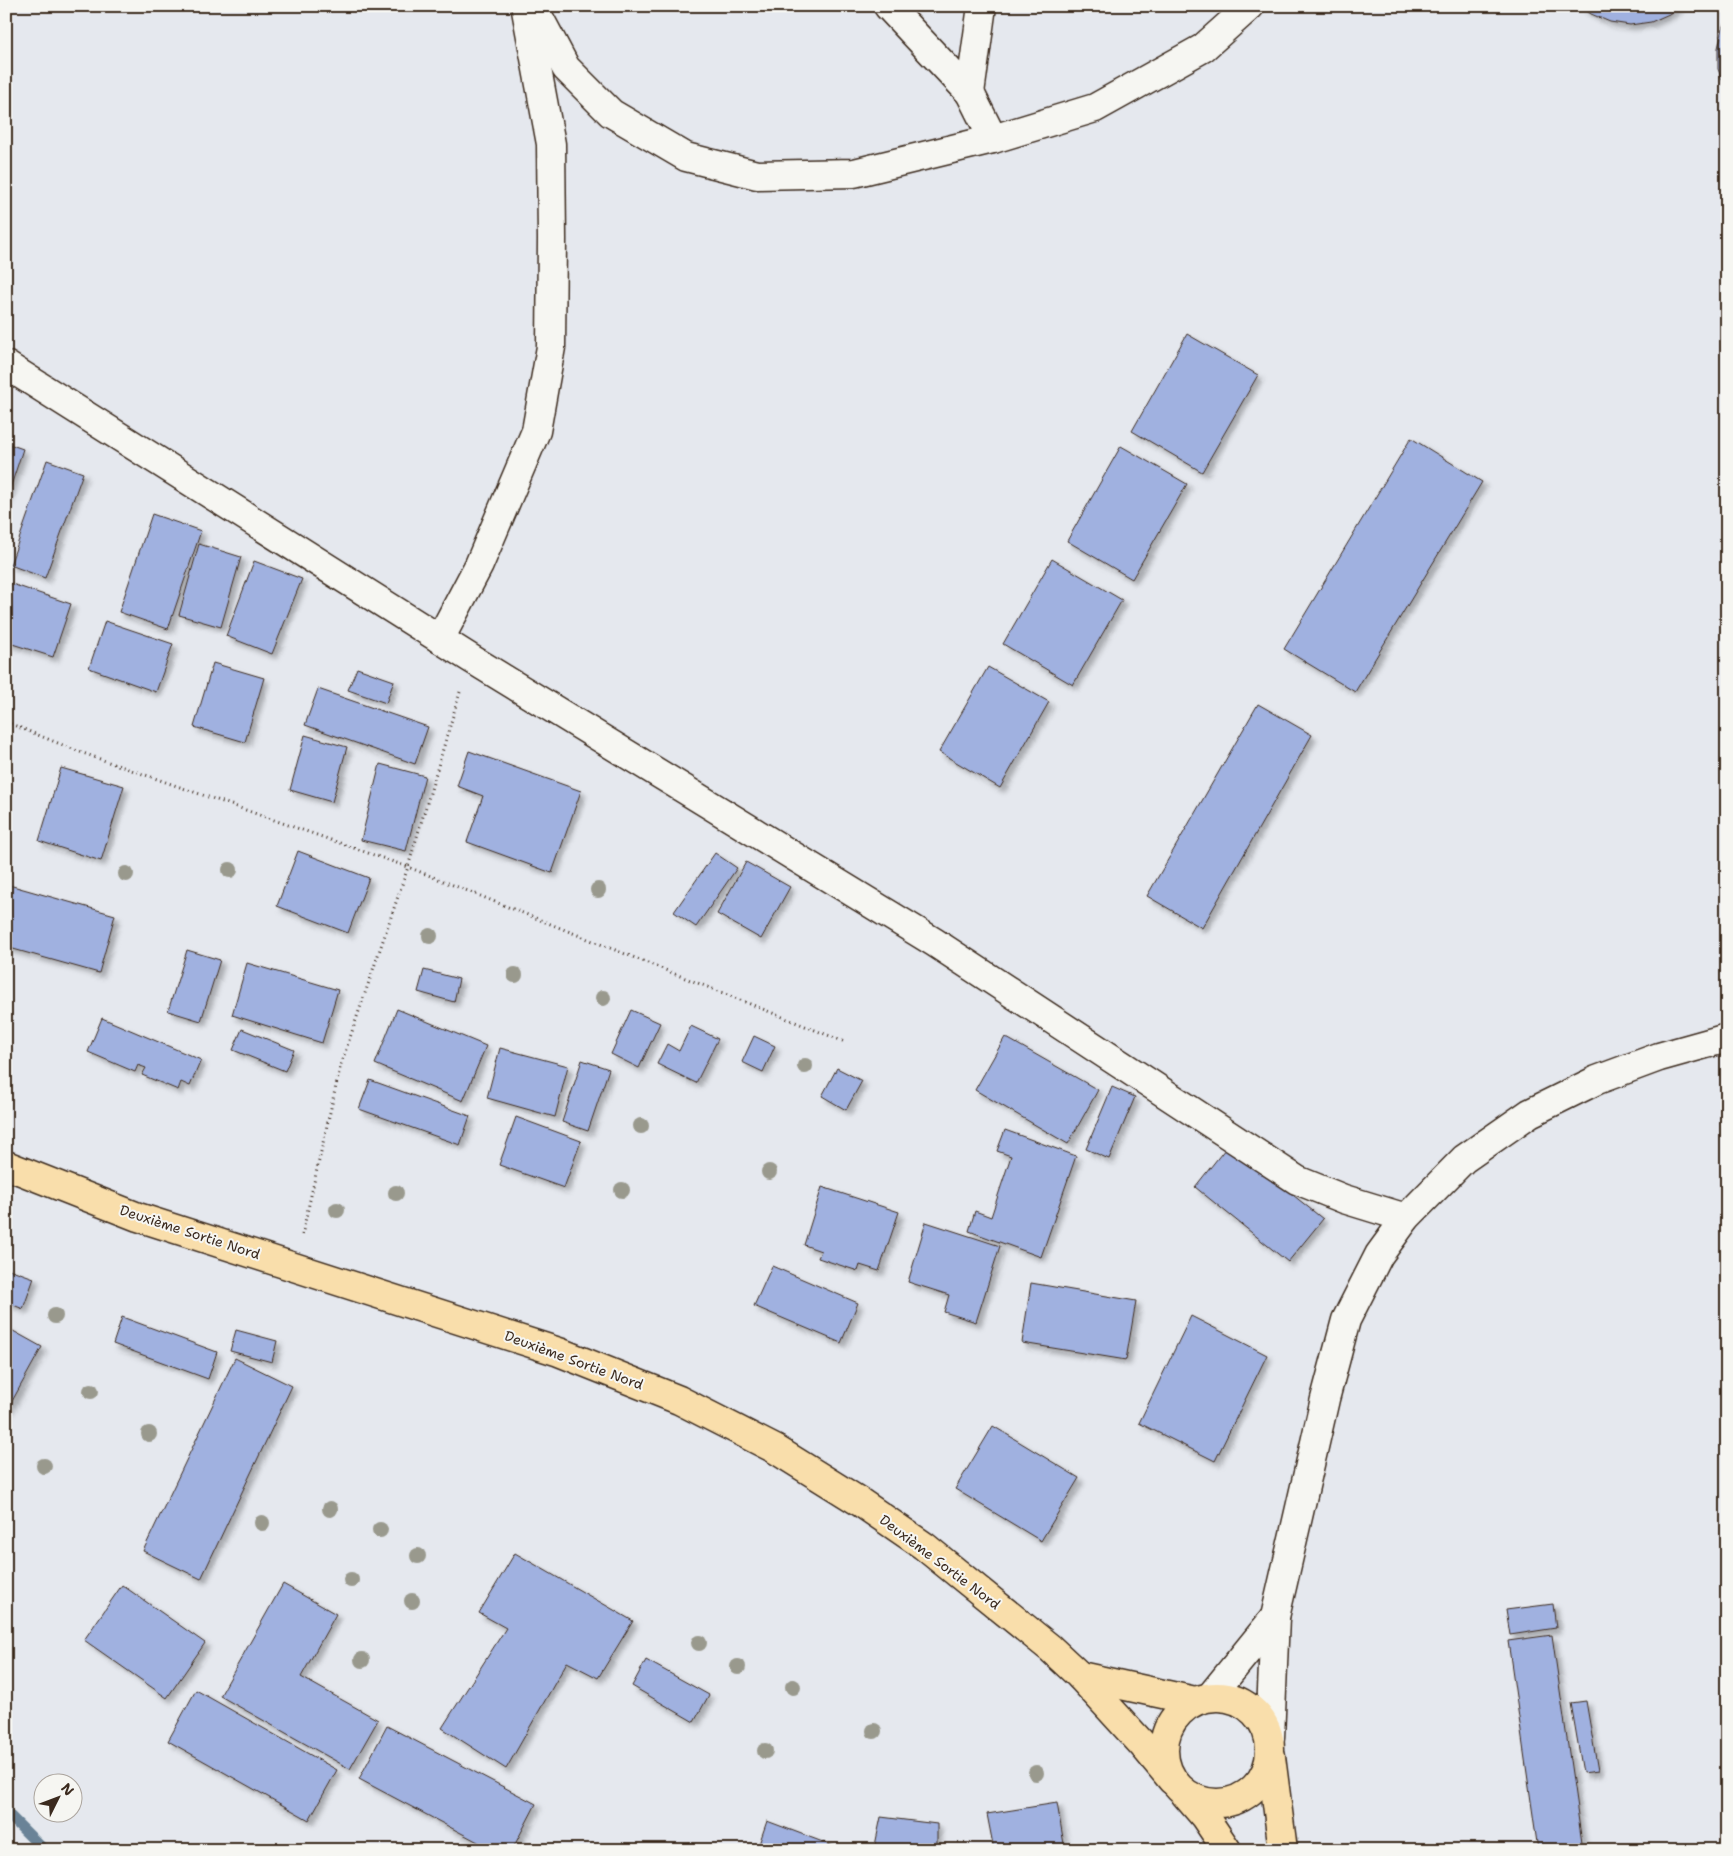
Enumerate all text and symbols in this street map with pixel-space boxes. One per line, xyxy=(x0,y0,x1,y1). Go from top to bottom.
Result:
street label: Deuxième Sortie Nord xyxy=(117,1201,263,1263)
street label: Deuxième Sortie Nord xyxy=(502,1326,646,1394)
street label: Deuxième Sortie Nord xyxy=(876,1511,1004,1613)
north arrow xyxy=(32,1774,82,1824)
text: N xyxy=(57,1779,78,1799)

